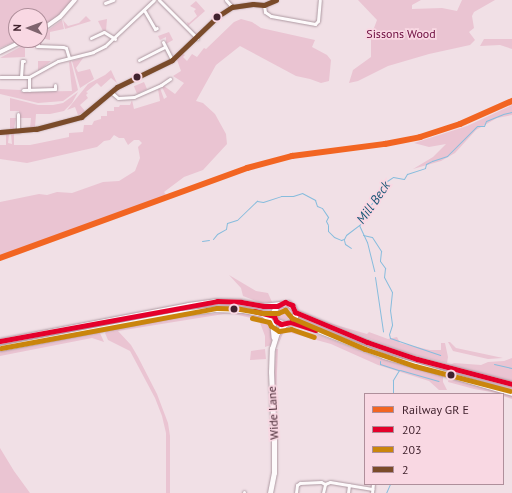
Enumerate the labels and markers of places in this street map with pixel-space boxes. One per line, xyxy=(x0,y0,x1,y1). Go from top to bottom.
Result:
unlabelled marker xyxy=(212,12,222,22)
unlabelled marker xyxy=(132,72,142,82)
unlabelled marker xyxy=(229,304,239,314)
unlabelled marker xyxy=(446,370,456,380)

